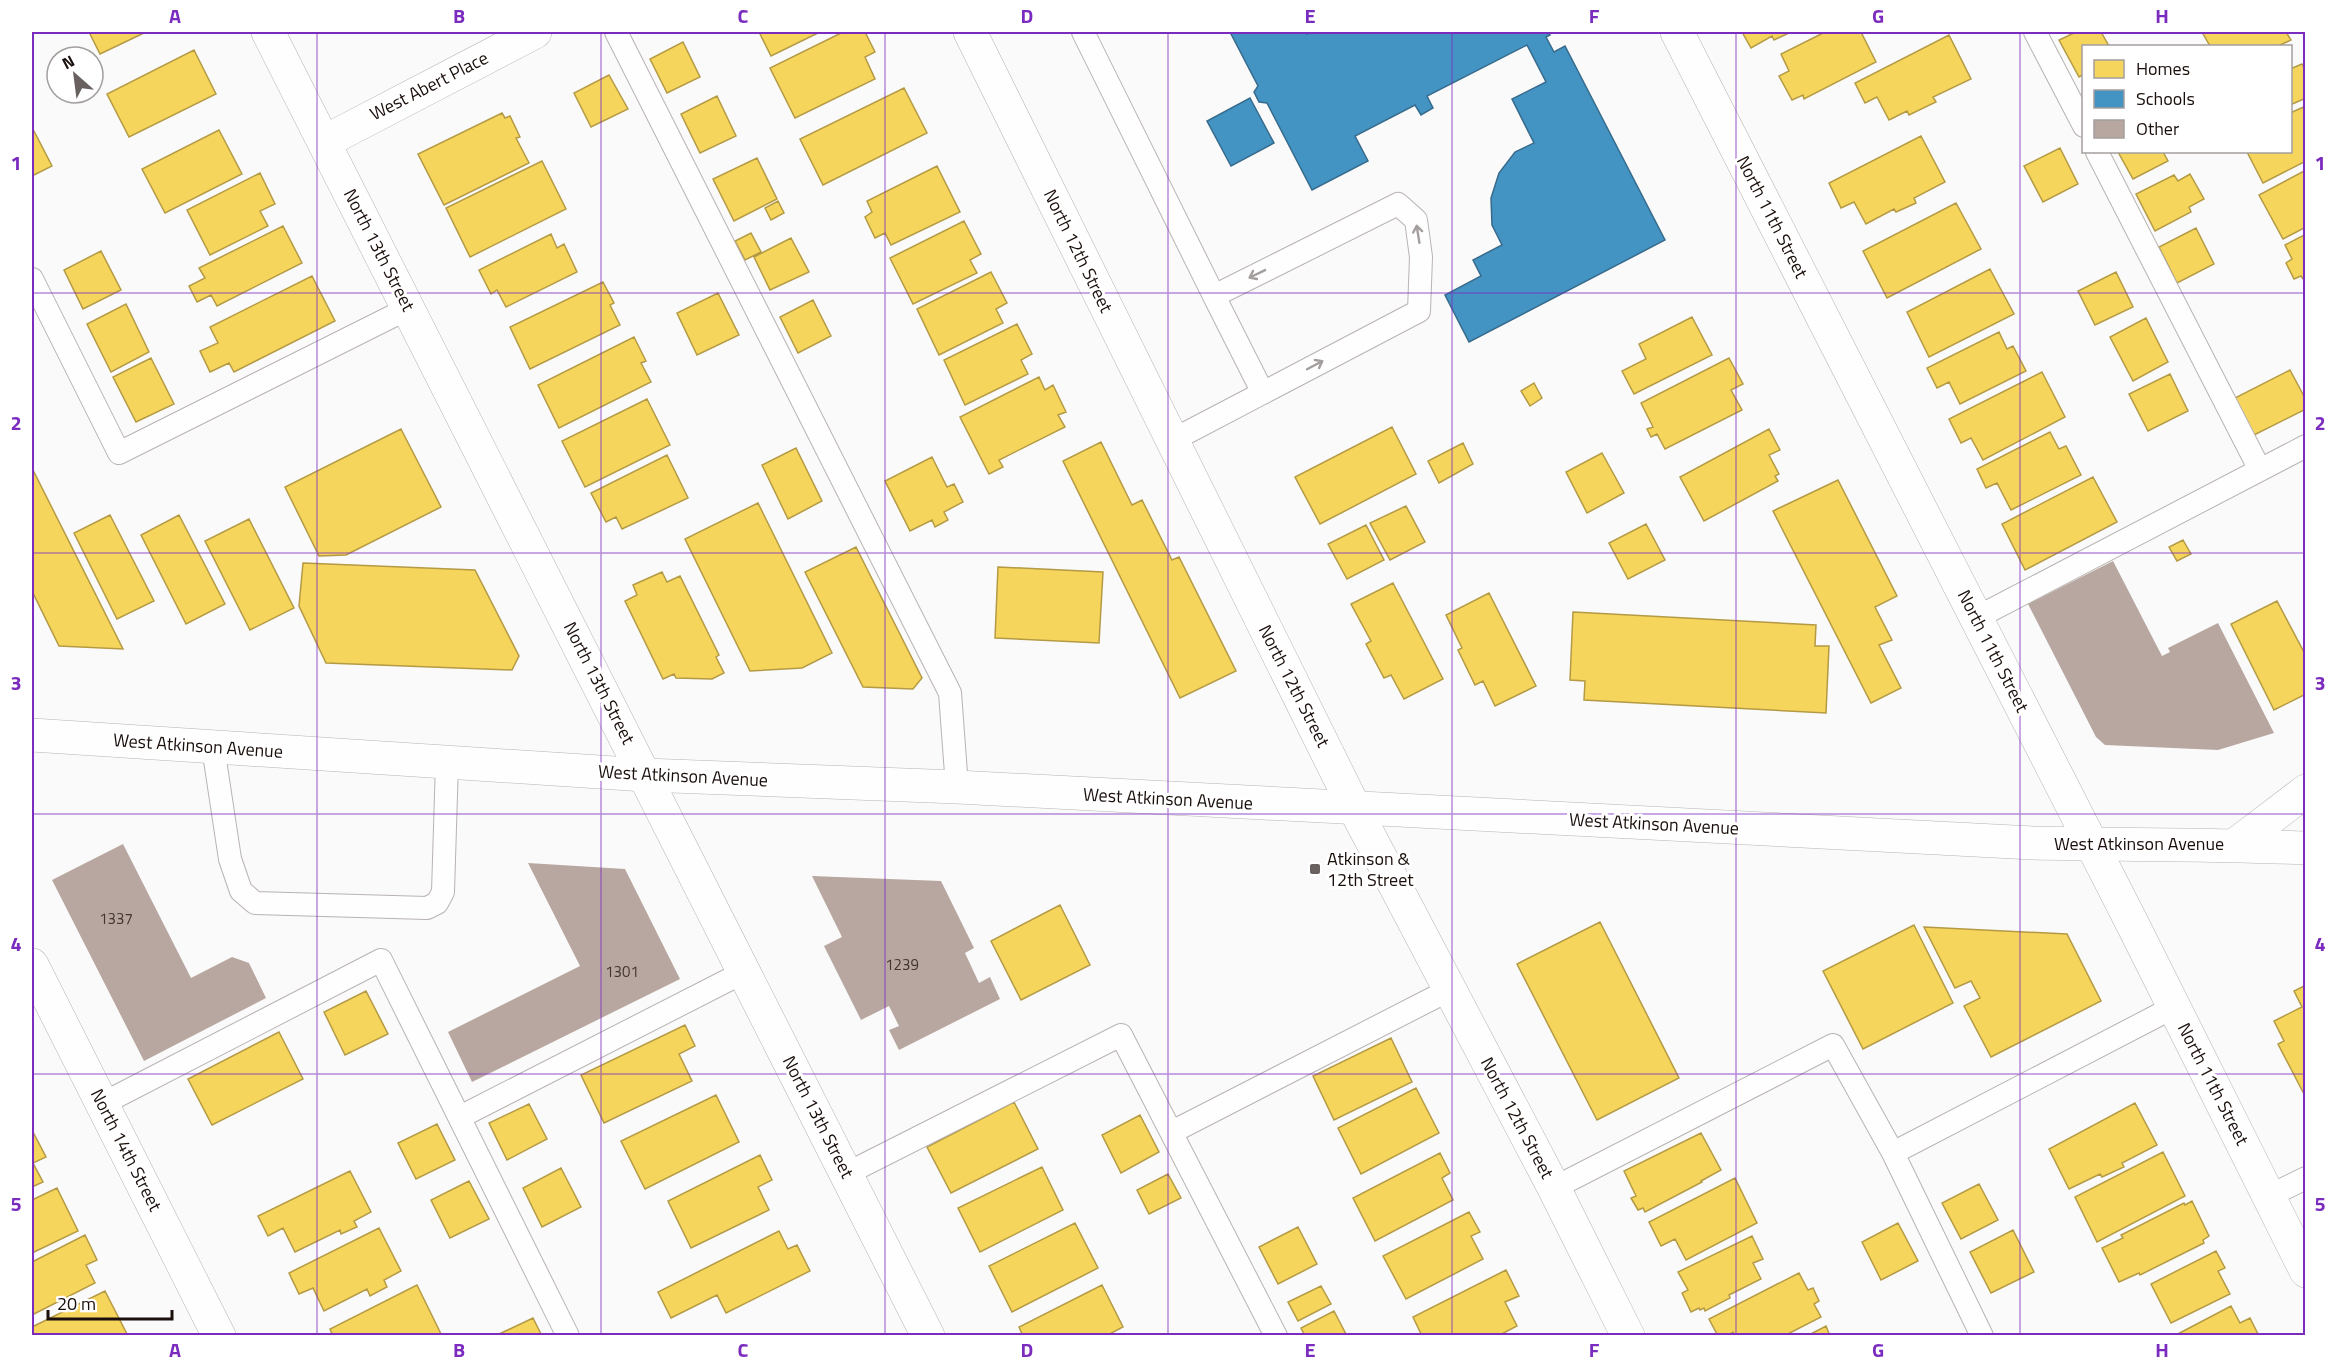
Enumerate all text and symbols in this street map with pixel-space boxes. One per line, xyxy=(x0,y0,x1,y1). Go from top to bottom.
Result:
text: A xyxy=(169,0,181,31)
text: B xyxy=(453,0,465,31)
text: C xyxy=(738,0,749,31)
text: D xyxy=(1021,0,1033,31)
text: E xyxy=(1304,0,1316,31)
text: F xyxy=(1589,0,1600,31)
text: G xyxy=(1872,0,1884,31)
text: H xyxy=(2155,0,2169,31)
street label: West Abert Place xyxy=(365,44,493,127)
north arrow xyxy=(45,45,105,105)
legend xyxy=(2082,45,2292,153)
text: N xyxy=(57,49,78,75)
text: Homes xyxy=(2136,55,2190,82)
text: Schools xyxy=(2136,85,2195,112)
text: Other xyxy=(2136,115,2179,142)
text: 1 xyxy=(10,147,22,178)
text: 1 xyxy=(2314,147,2326,178)
street label: North 11th Street xyxy=(1730,151,1815,283)
street label: North 13th Street xyxy=(337,184,422,316)
street label: North 12th Street xyxy=(1037,185,1120,318)
one-way arrow xyxy=(1412,224,1423,244)
one-way arrow xyxy=(1248,269,1266,281)
one-way arrow xyxy=(1305,359,1323,371)
text: 2 xyxy=(10,407,22,438)
text: 2 xyxy=(2314,407,2326,438)
street label: North 11th Street xyxy=(1951,585,2036,717)
street label: North 13th Street xyxy=(557,617,642,749)
street label: North 12th Street xyxy=(1252,620,1337,752)
text: 3 xyxy=(10,667,22,698)
text: 3 xyxy=(2314,667,2326,698)
street label: West Atkinson Avenue xyxy=(112,726,284,765)
street label: West Atkinson Avenue xyxy=(597,758,769,793)
street label: West Atkinson Avenue xyxy=(1082,781,1254,816)
street label: West Atkinson Avenue xyxy=(1568,806,1740,841)
street label: West Atkinson Avenue xyxy=(2054,830,2224,857)
place label: Atkinson & 12th Street xyxy=(1327,845,1414,893)
marker: Atkinson & 12th Street xyxy=(1308,862,1322,876)
house number: 1337 xyxy=(99,907,133,930)
text: 4 xyxy=(10,928,22,959)
text: 4 xyxy=(2314,928,2326,959)
house number: 1239 xyxy=(885,953,919,976)
house number: 1301 xyxy=(605,960,639,983)
street label: North 11th Street xyxy=(2171,1018,2256,1150)
street label: North 13th Street xyxy=(776,1051,861,1183)
street label: North 12th Street xyxy=(1474,1052,1561,1184)
street label: North 14th Street xyxy=(84,1084,169,1216)
text: 5 xyxy=(10,1188,22,1219)
text: 5 xyxy=(2314,1188,2326,1219)
scale bar xyxy=(48,1283,172,1321)
text: 20 m xyxy=(57,1290,96,1317)
text: A xyxy=(169,1334,181,1365)
text: B xyxy=(453,1334,465,1365)
text: C xyxy=(738,1334,749,1365)
text: D xyxy=(1021,1334,1033,1365)
text: E xyxy=(1304,1334,1316,1365)
text: F xyxy=(1589,1334,1600,1365)
text: G xyxy=(1872,1334,1884,1365)
text: H xyxy=(2155,1334,2169,1365)

